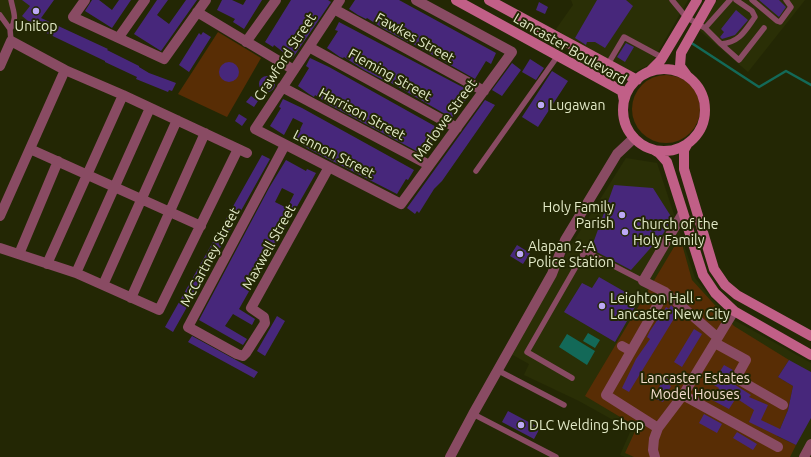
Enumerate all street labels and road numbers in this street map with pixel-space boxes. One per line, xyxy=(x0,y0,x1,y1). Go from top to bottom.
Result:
street label: Fawkes Street xyxy=(373,9,457,67)
street label: Crawford Street xyxy=(250,10,320,104)
street label: Lancaster Boulevard xyxy=(510,10,630,88)
street label: Fleming Street xyxy=(345,45,435,105)
street label: Marlowe Street xyxy=(410,76,480,164)
street label: Harrison Street xyxy=(316,84,408,144)
street label: Lennon Street xyxy=(290,126,378,182)
street label: Maxwell Street xyxy=(239,202,299,292)
street label: McCartney Street xyxy=(177,204,243,310)

